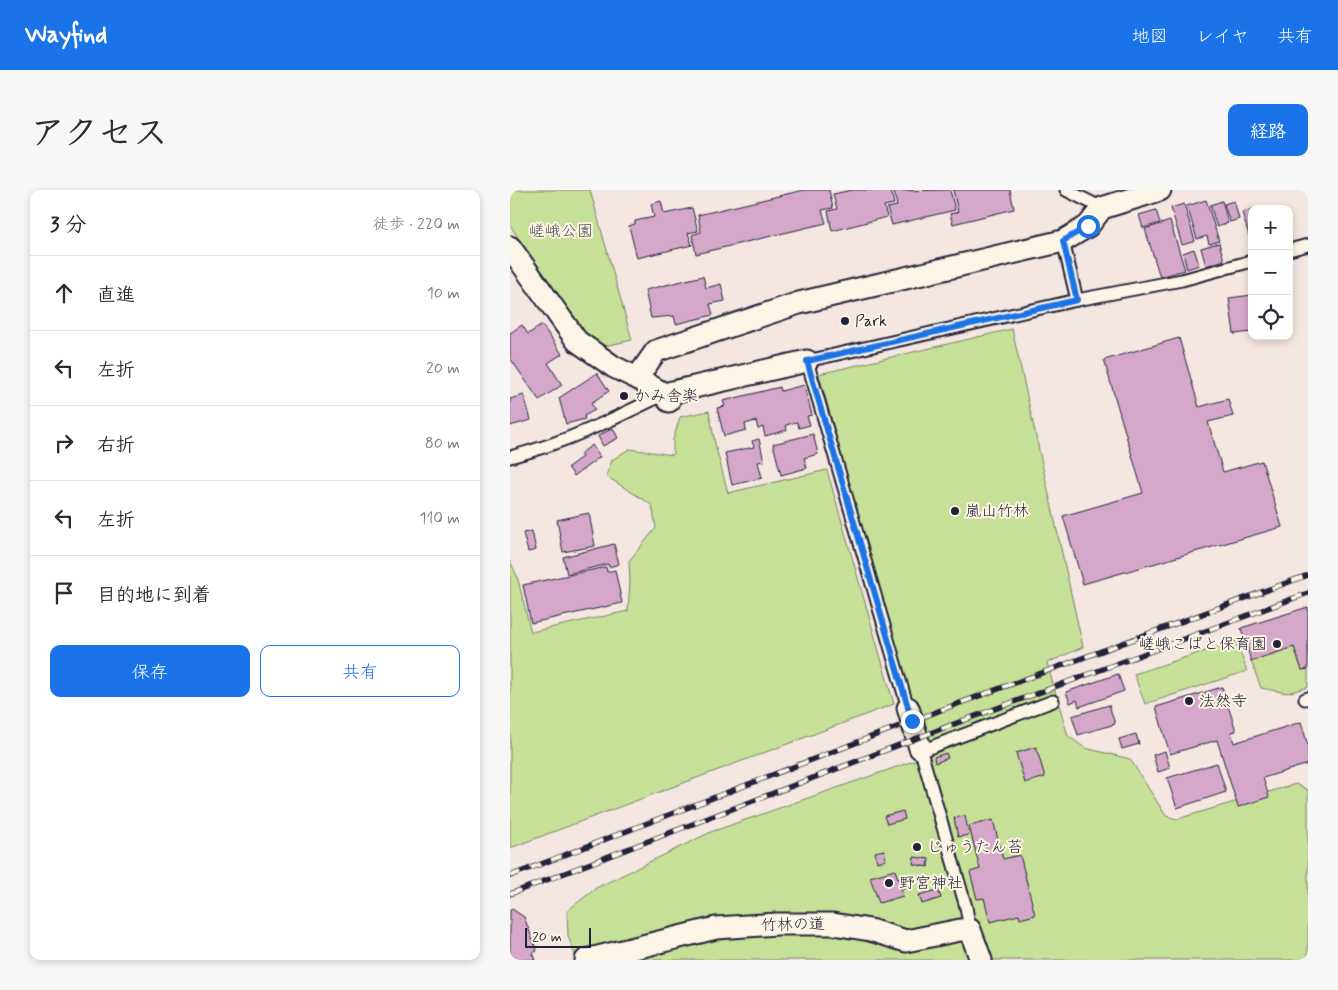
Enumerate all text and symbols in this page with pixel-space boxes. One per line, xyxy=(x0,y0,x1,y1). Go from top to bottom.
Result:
text: Wayfind xyxy=(25,20,107,51)
text: 地図 xyxy=(1132,25,1168,49)
text: レイヤ xyxy=(1196,25,1249,49)
text: 共有 xyxy=(1277,25,1313,49)
button: 経路 xyxy=(1228,104,1308,156)
text: アクセス xyxy=(30,111,168,157)
map controls xyxy=(1248,205,1293,340)
button: + xyxy=(1248,205,1293,250)
text: 3 分 xyxy=(50,211,86,239)
text: 徒歩 · 220 m xyxy=(373,214,460,235)
route start xyxy=(1077,215,1100,238)
park label: 嵯峨公園 xyxy=(529,221,593,242)
button: − xyxy=(1248,250,1293,295)
icon: ahead xyxy=(50,279,78,307)
text: 直進 xyxy=(97,283,135,308)
text: 10 m xyxy=(427,283,460,304)
button: locate xyxy=(1248,295,1293,340)
place label: Park xyxy=(855,311,887,332)
marker: Park xyxy=(839,315,851,327)
icon: left xyxy=(50,354,78,382)
text: 左折 xyxy=(97,358,135,383)
text: 20 m xyxy=(426,358,460,379)
place label: かみ舎楽 xyxy=(634,386,698,407)
marker: かみ舎楽 xyxy=(618,390,630,402)
icon: right xyxy=(50,429,78,457)
text: 右折 xyxy=(97,433,135,458)
text: 80 m xyxy=(425,433,460,454)
place label: 嵐山竹林 xyxy=(965,501,1029,522)
icon: left xyxy=(50,504,78,532)
marker: 嵐山竹林 xyxy=(949,505,961,517)
text: 左折 xyxy=(97,508,135,533)
text: 110 m xyxy=(419,508,460,529)
icon: arrive xyxy=(50,579,78,607)
text: 目的地に到着 xyxy=(97,583,211,608)
place label: 嵯峨こばと保育園 xyxy=(1139,634,1267,655)
marker: 嵯峨こばと保育園 xyxy=(1271,638,1283,650)
button: 保存 xyxy=(50,645,250,697)
button: 共有 xyxy=(260,645,460,697)
place label: 法然寺 xyxy=(1199,691,1247,712)
marker: 法然寺 xyxy=(1183,695,1195,707)
route end xyxy=(901,710,924,733)
place label: じゅうたん苔 xyxy=(927,837,1023,858)
marker: じゅうたん苔 xyxy=(911,841,923,853)
place label: 野宮神社 xyxy=(899,873,963,894)
marker: 野宮神社 xyxy=(883,877,895,889)
street label: 竹林の道 xyxy=(761,914,825,936)
scale bar xyxy=(525,925,591,948)
text: 20 m xyxy=(532,928,562,946)

